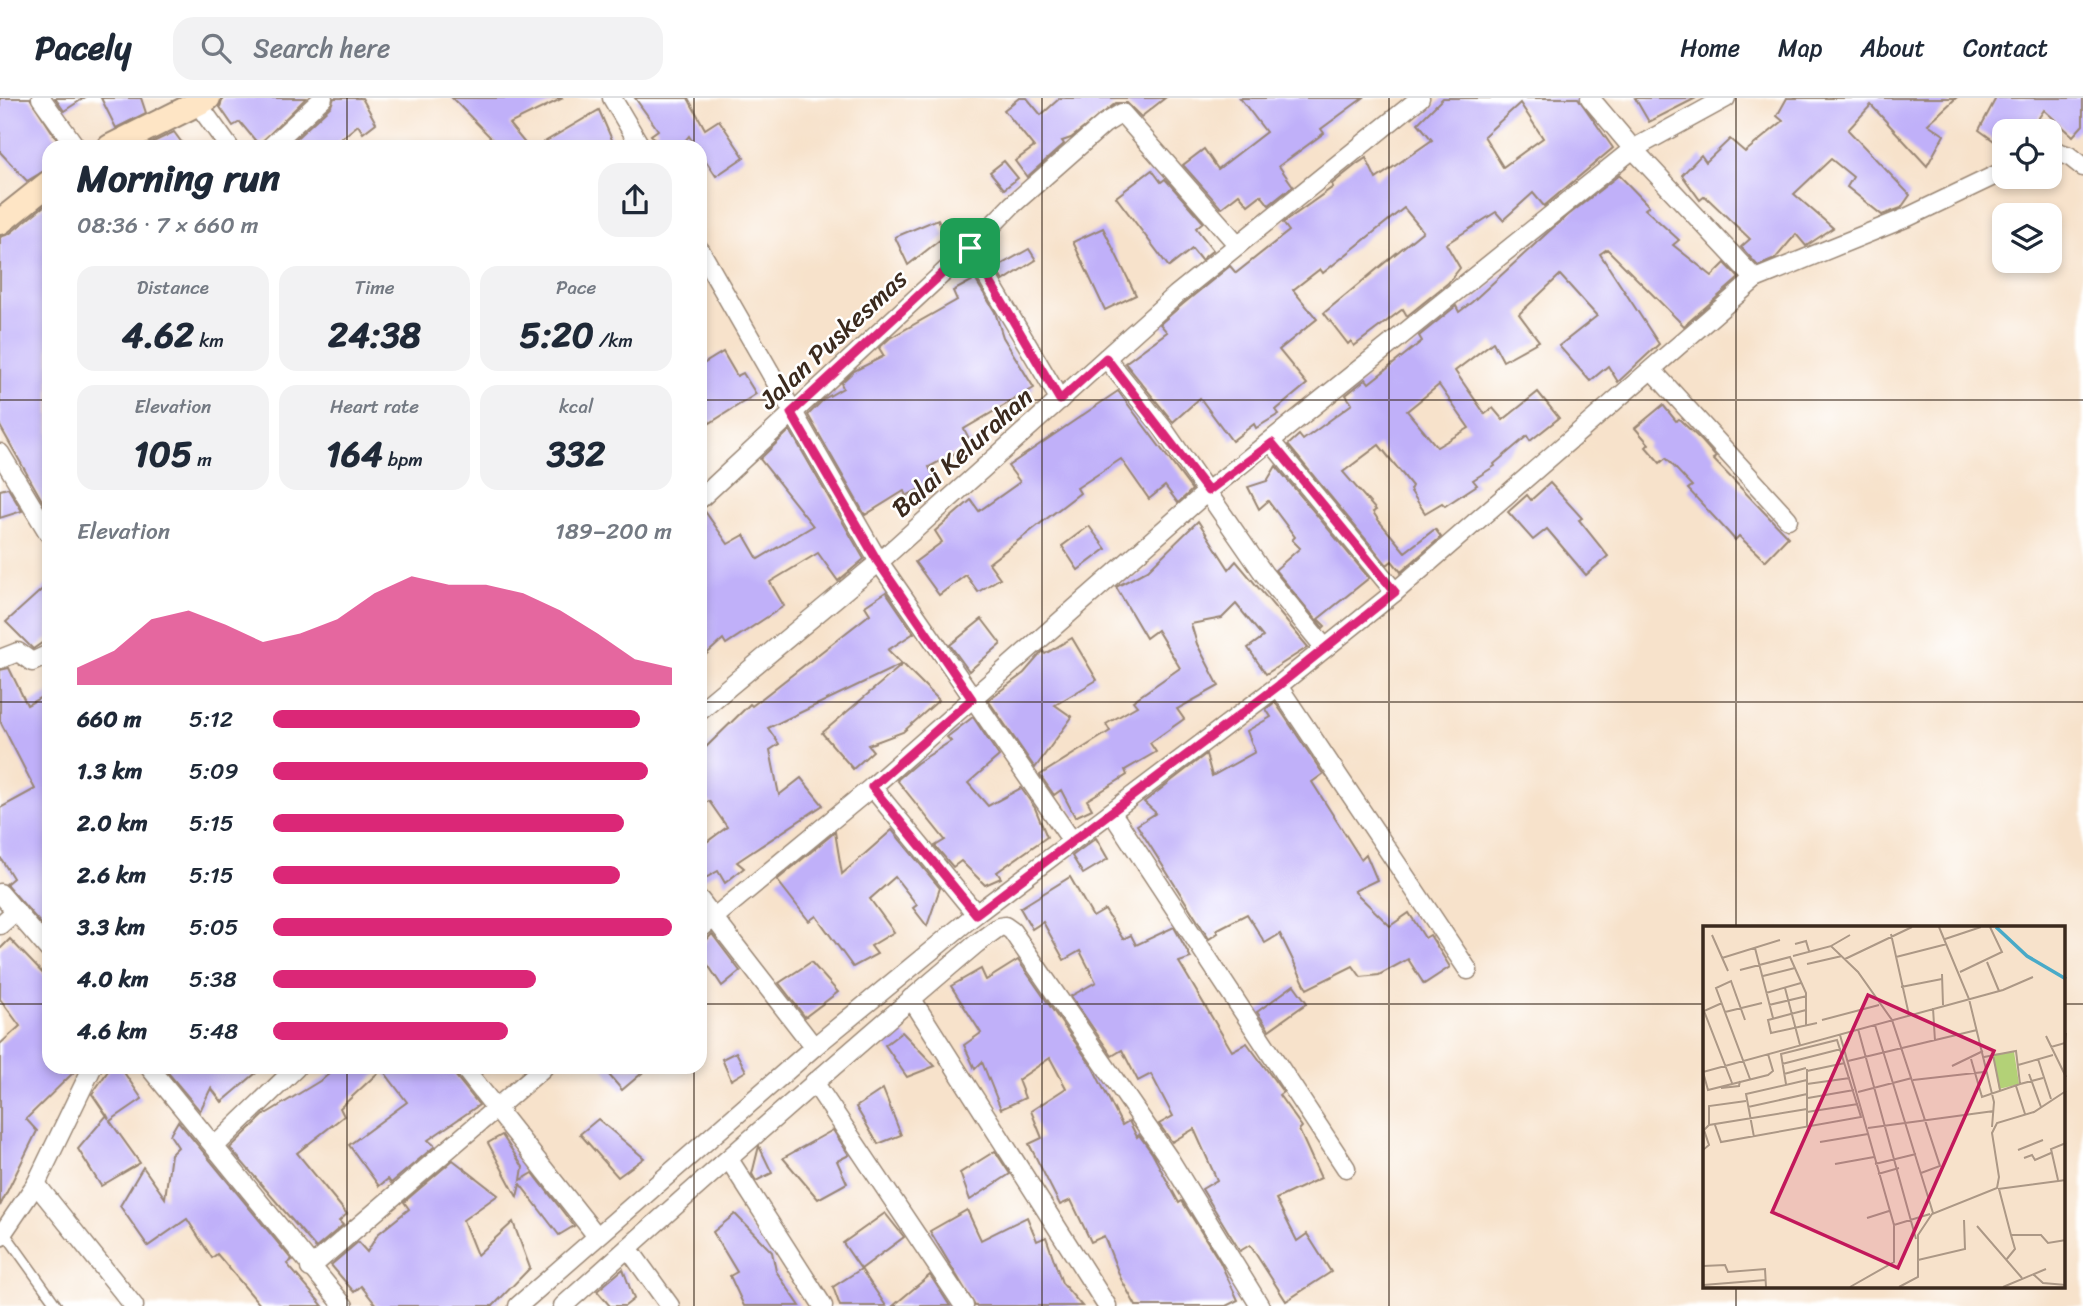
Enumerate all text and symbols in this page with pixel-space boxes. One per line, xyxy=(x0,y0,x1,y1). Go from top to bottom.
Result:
search box xyxy=(173,17,663,80)
text: Pacely xyxy=(35,19,131,77)
text: Search here xyxy=(253,25,390,71)
text: Home xyxy=(1680,27,1740,69)
text: Map xyxy=(1778,27,1822,69)
text: About xyxy=(1860,27,1925,69)
text: Contact xyxy=(1963,27,2048,69)
icon: search xyxy=(197,29,235,67)
map controls xyxy=(1992,119,2062,273)
button: locate xyxy=(1992,119,2062,189)
text: Morning run xyxy=(77,145,280,212)
button: share xyxy=(598,163,672,237)
button: layers xyxy=(1992,203,2062,273)
text: 08:36 · 7 × 660 m xyxy=(77,205,258,246)
pin xyxy=(940,218,1000,278)
icon: arrive xyxy=(951,229,989,267)
street label: Jalan Puskesmas xyxy=(747,257,919,421)
text: Distance xyxy=(137,271,209,304)
text: Time xyxy=(354,271,395,304)
text: Pace xyxy=(556,271,596,304)
text: 4.62 xyxy=(122,304,194,366)
text: 24:38 xyxy=(328,304,421,366)
text: 5:20 xyxy=(520,304,594,366)
text: km xyxy=(194,324,224,357)
text: /km xyxy=(594,324,633,357)
street label: Balai Kelurahan xyxy=(880,375,1044,529)
text: Elevation xyxy=(134,390,211,423)
text: Heart rate xyxy=(330,390,419,423)
text: kcal xyxy=(559,390,593,423)
text: 105 xyxy=(134,423,192,485)
text: 164 xyxy=(326,423,383,485)
text: 332 xyxy=(547,423,605,485)
text: m xyxy=(192,443,212,476)
text: bpm xyxy=(383,443,423,476)
text: Elevation xyxy=(77,511,170,552)
text: 189–200 m xyxy=(555,511,672,552)
text: 660 m xyxy=(77,699,141,740)
text: 5:12 xyxy=(189,699,233,740)
text: 1.3 km xyxy=(77,751,142,792)
text: 5:09 xyxy=(189,751,239,792)
text: 2.0 km xyxy=(77,803,148,844)
text: 5:15 xyxy=(189,803,234,844)
text: 2.6 km xyxy=(77,855,146,896)
text: 5:15 xyxy=(189,855,234,896)
text: 3.3 km xyxy=(77,907,145,948)
text: 5:05 xyxy=(189,907,239,948)
inset map xyxy=(1703,926,2066,1288)
text: 4.0 km xyxy=(77,959,149,1000)
text: 5:38 xyxy=(189,959,237,1000)
text: 4.6 km xyxy=(77,1011,147,1052)
text: 5:48 xyxy=(189,1011,238,1052)

